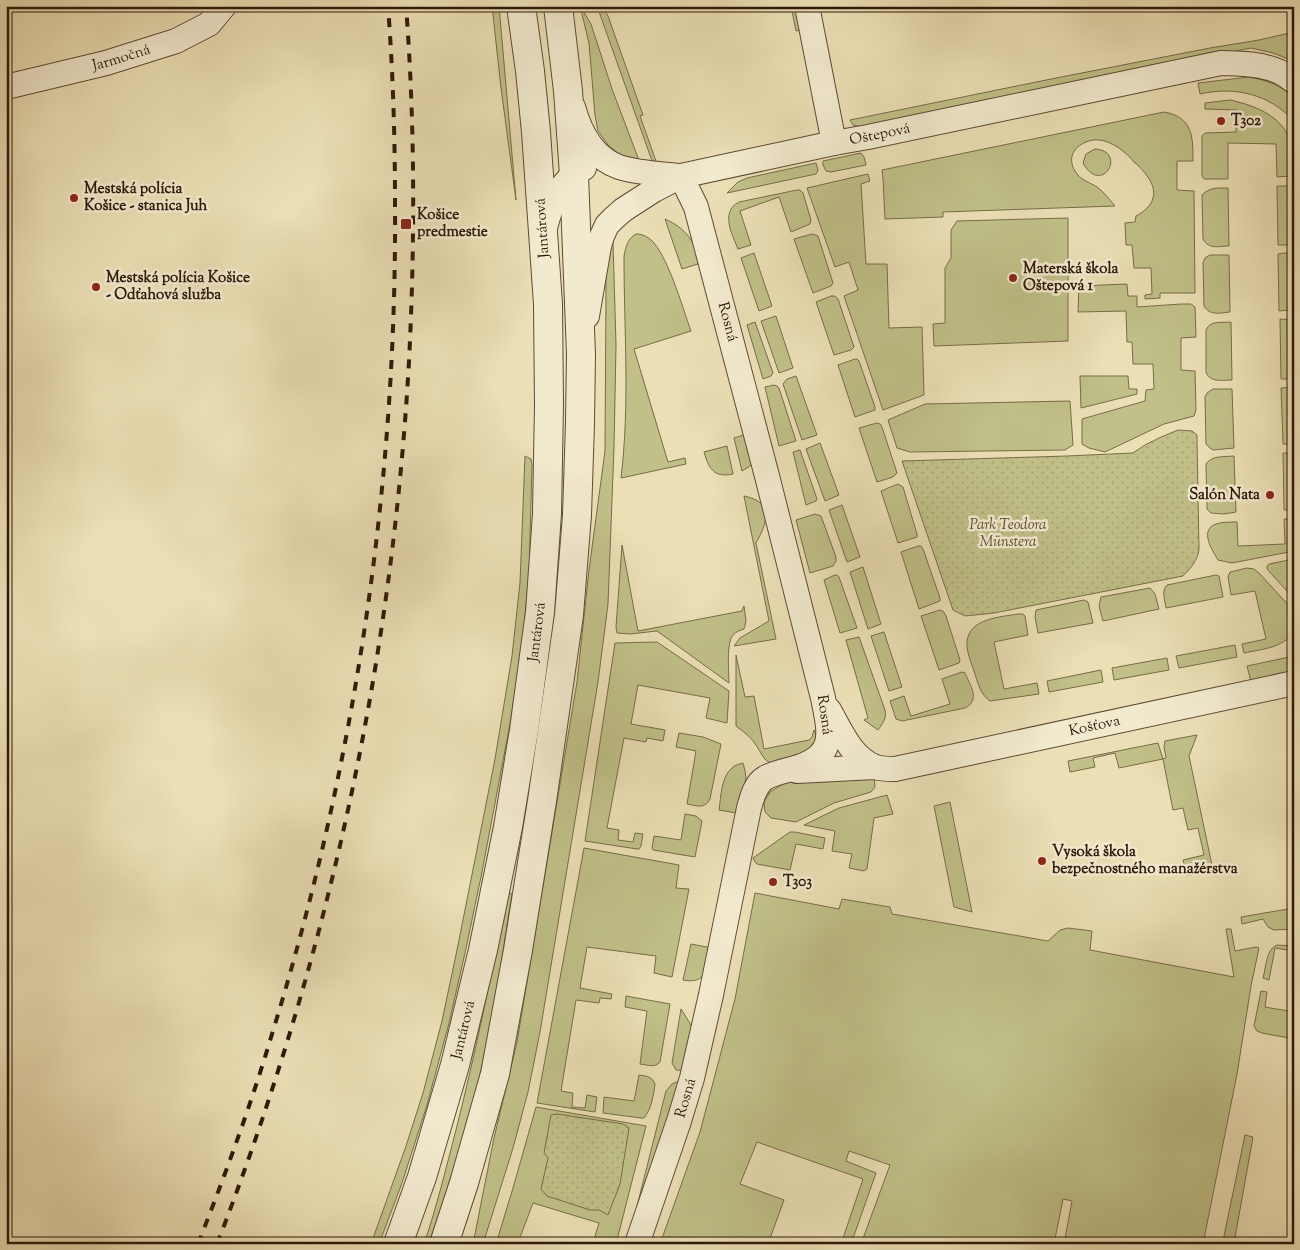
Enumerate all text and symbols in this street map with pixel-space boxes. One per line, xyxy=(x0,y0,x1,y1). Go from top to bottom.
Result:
street label: Jarmočná xyxy=(89,39,153,77)
place label: T302 xyxy=(1231,111,1262,132)
marker: T302 xyxy=(1215,115,1227,127)
street label: Oštepová xyxy=(848,118,912,151)
place label: Mestská polícia Košice - stanica Juh xyxy=(84,179,208,217)
marker: Mestská polícia Košice - stanica Juh xyxy=(68,192,80,204)
street label: Jantárová xyxy=(530,197,556,260)
place label: Košice predmestie xyxy=(417,205,488,243)
marker: Košice predmestie xyxy=(399,217,413,231)
place label: Materská škola Oštepová 1 xyxy=(1023,259,1119,297)
place label: Mestská polícia Košice - Odťahová služba xyxy=(106,268,250,306)
marker: Materská škola Oštepová 1 xyxy=(1007,272,1019,284)
marker: Mestská polícia Košice - Odťahová služba xyxy=(90,281,102,293)
street label: Rosná xyxy=(712,300,742,344)
place label: Salón Nata xyxy=(1189,485,1260,506)
marker: Salón Nata xyxy=(1264,489,1276,501)
park label: Park Teodora Münstera xyxy=(969,515,1047,553)
street label: Jantárová xyxy=(523,601,551,664)
street label: Rosná xyxy=(811,694,837,736)
street label: Košťova xyxy=(1067,710,1122,742)
place label: Vysoká škola bezpečnostného manažérstva xyxy=(1051,842,1238,880)
marker: Vysoká škola bezpečnostného manažérstva xyxy=(1036,855,1048,867)
place label: T303 xyxy=(783,872,812,893)
marker: T303 xyxy=(767,876,779,888)
street label: Jantárová xyxy=(446,998,481,1063)
street label: Rosná xyxy=(670,1076,702,1120)

